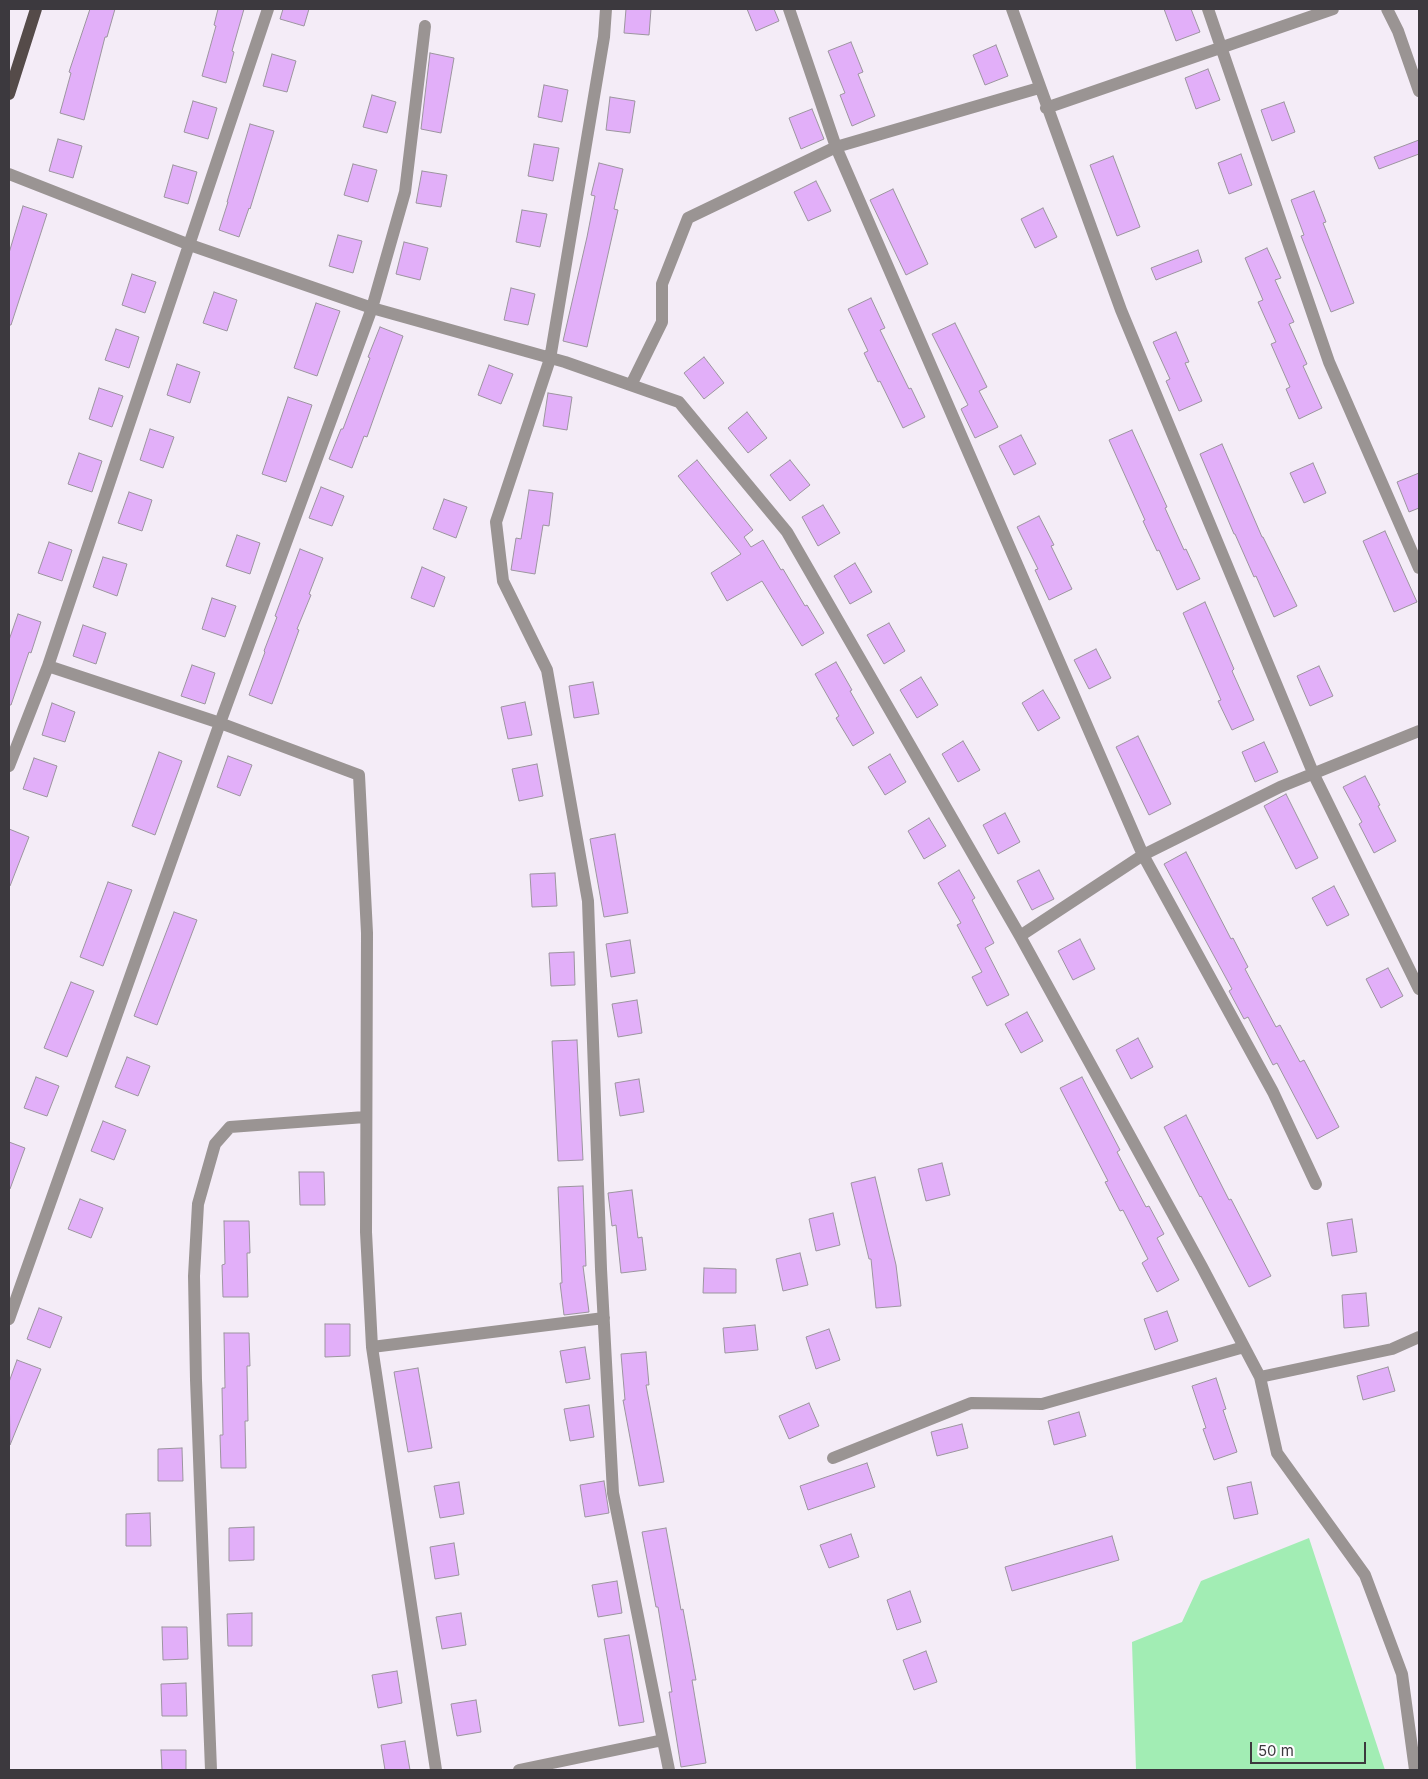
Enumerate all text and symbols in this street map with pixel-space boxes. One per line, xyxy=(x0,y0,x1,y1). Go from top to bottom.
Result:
scale bar xyxy=(1253,1732,1369,1764)
text: 50 m xyxy=(1258,1741,1294,1760)

